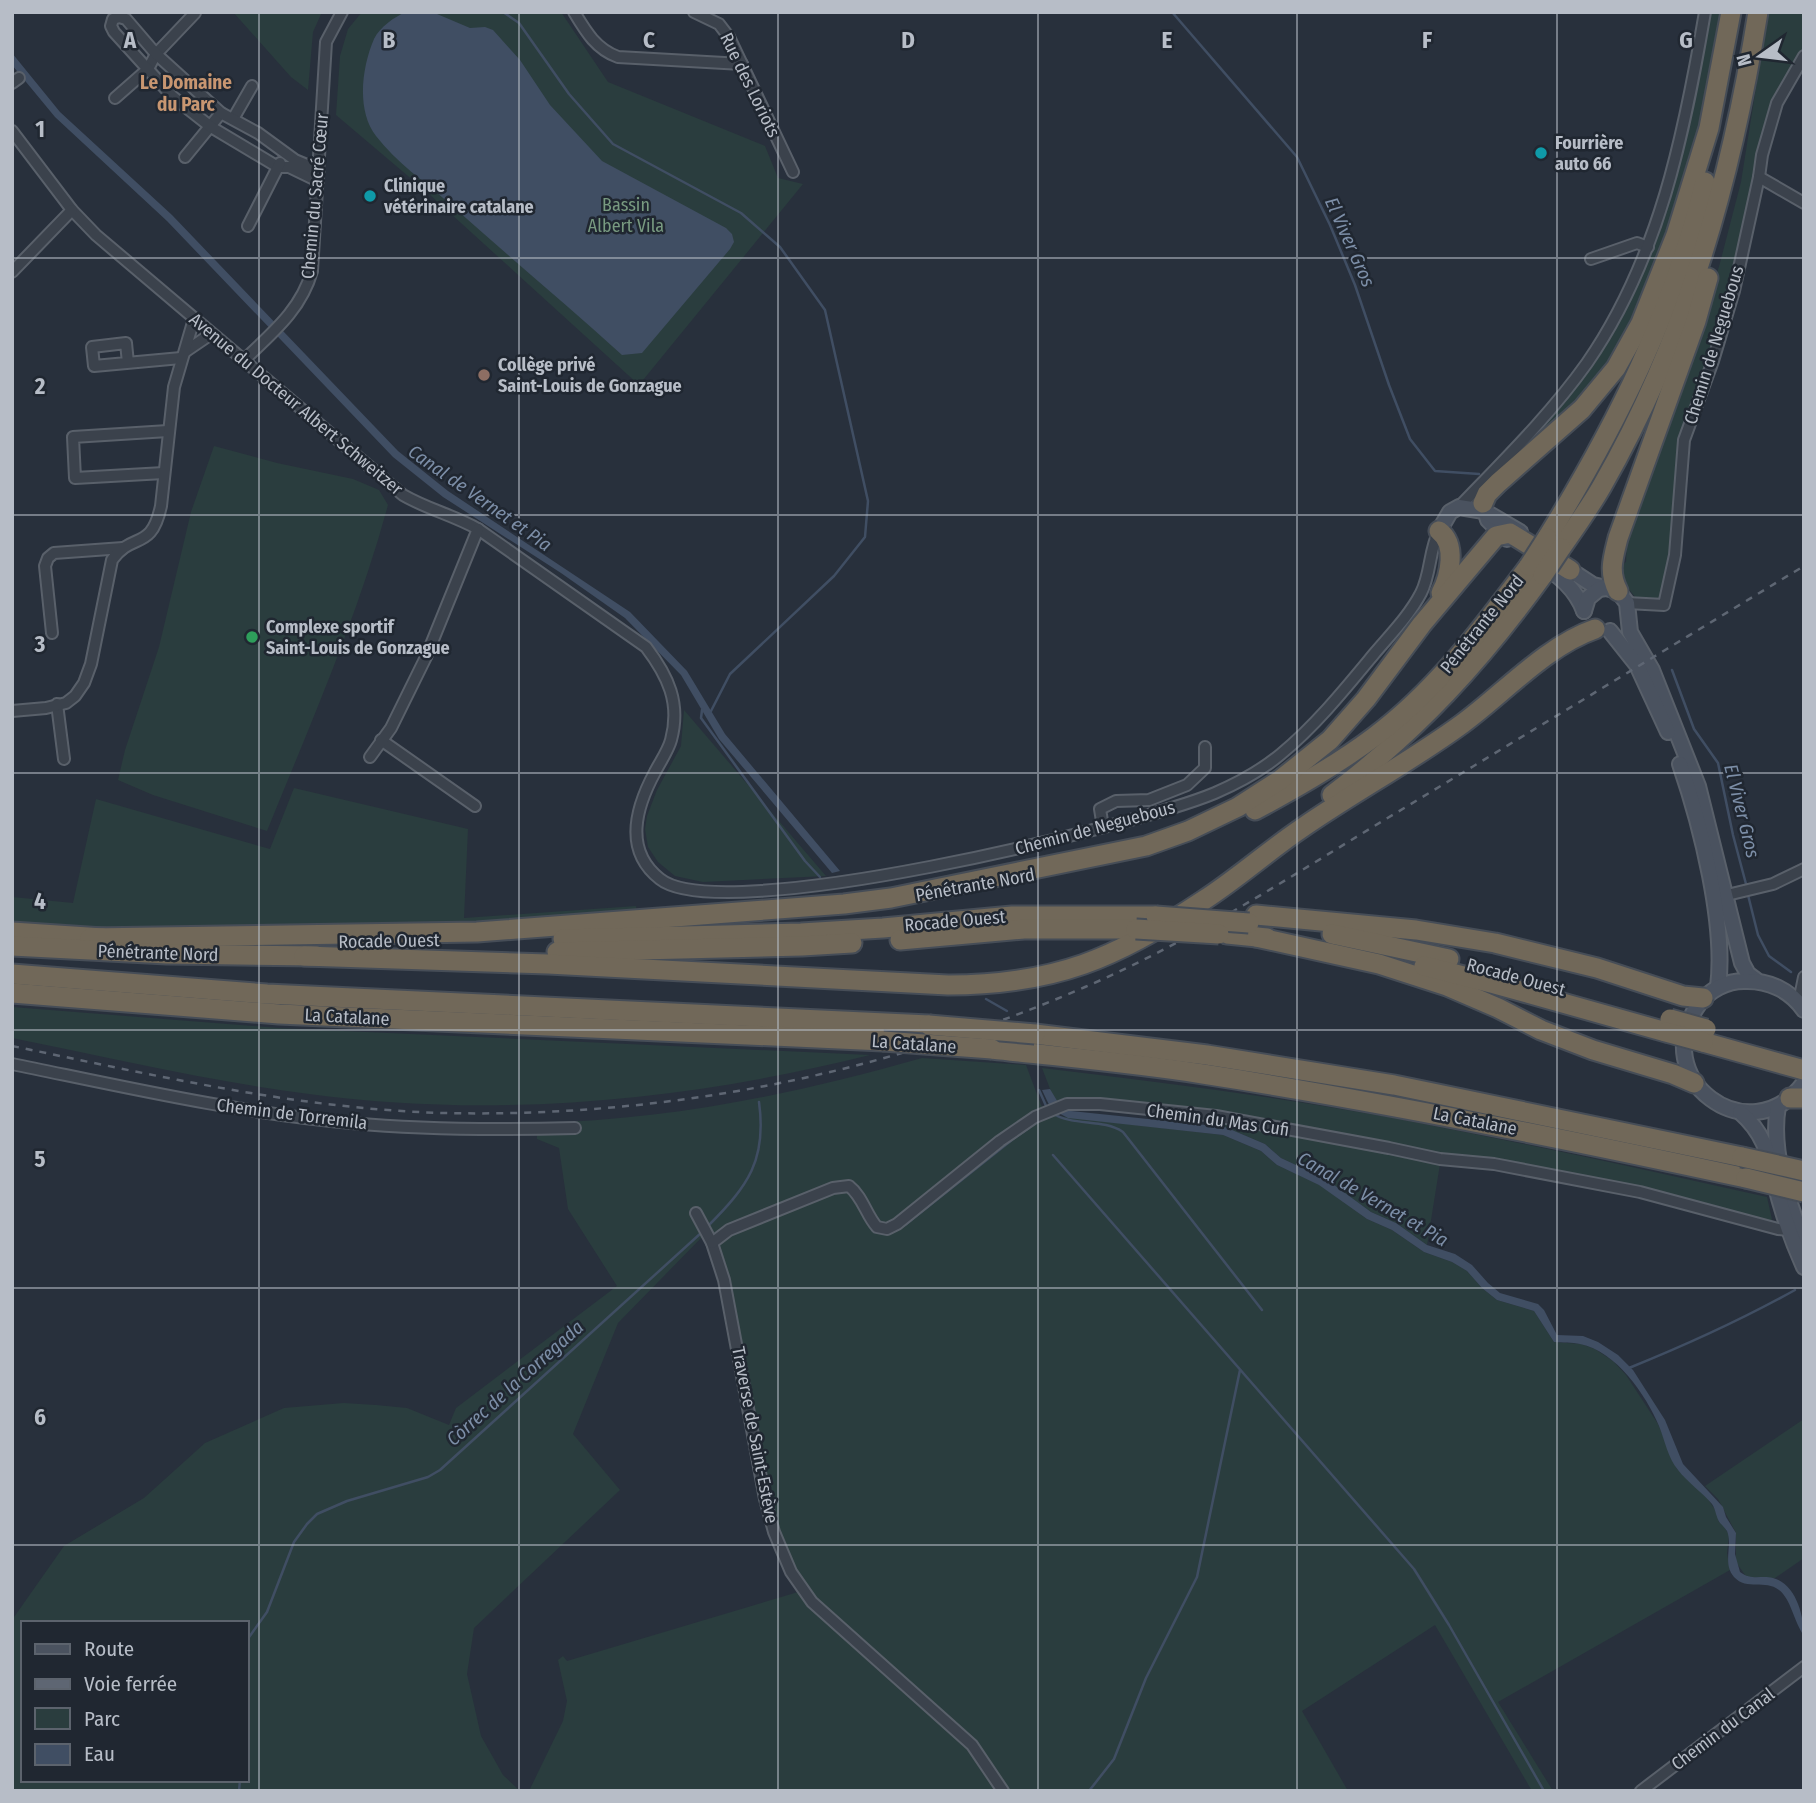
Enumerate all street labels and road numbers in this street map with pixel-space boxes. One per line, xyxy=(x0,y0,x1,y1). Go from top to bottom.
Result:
street label: Rue des Loriots xyxy=(715,29,785,141)
street label: Chemin du Sacré Cœur xyxy=(297,111,333,280)
street label: Chemin de Neguebous xyxy=(1679,263,1749,427)
street label: Avenue du Docteur Albert Schweitzer xyxy=(185,308,408,500)
street label: Pénétrante Nord xyxy=(1435,570,1529,678)
street label: Chemin de Neguebous xyxy=(1013,796,1178,860)
street label: Pénétrante Nord xyxy=(914,864,1036,906)
street label: Rocade Ouest xyxy=(904,906,1007,936)
street label: Rocade Ouest xyxy=(338,929,440,953)
street label: Pénétrante Nord xyxy=(97,940,219,966)
street label: Rocade Ouest xyxy=(1464,953,1568,1001)
street label: La Catalane xyxy=(304,1004,390,1030)
street label: La Catalane xyxy=(871,1030,957,1058)
street label: Chemin de Torremila xyxy=(215,1094,369,1134)
street label: Chemin du Mas Cufi xyxy=(1145,1099,1291,1141)
street label: La Catalane xyxy=(1431,1102,1519,1140)
street label: Traverse de Saint-Estève xyxy=(727,1345,783,1525)
street label: Chemin du Canal xyxy=(1667,1683,1779,1775)

